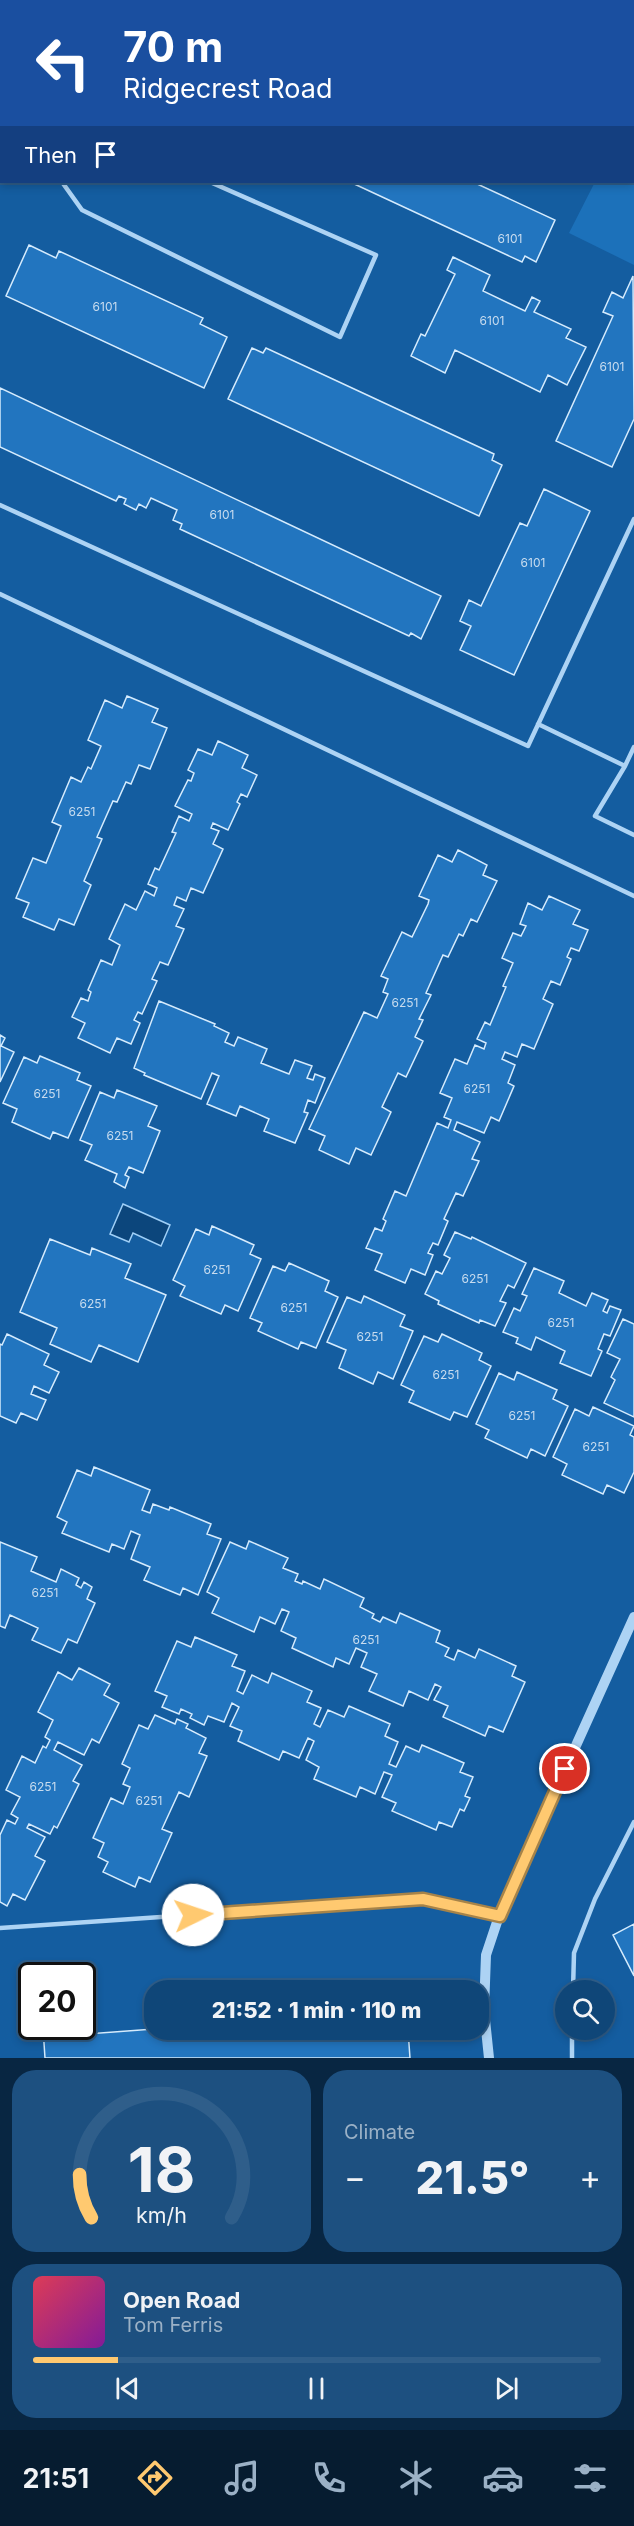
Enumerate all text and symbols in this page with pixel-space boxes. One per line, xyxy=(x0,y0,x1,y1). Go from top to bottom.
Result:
text: 70 m xyxy=(123,21,223,72)
icon: left xyxy=(24,24,102,102)
text: Ridgecrest Road xyxy=(123,72,332,105)
icon: arrive xyxy=(89,138,122,171)
text: Then xyxy=(24,142,77,168)
house number: 6101 xyxy=(498,231,522,246)
house number: 6101 xyxy=(93,299,117,314)
house number: 6101 xyxy=(480,313,504,328)
house number: 6101 xyxy=(600,359,624,374)
house number: 6101 xyxy=(210,507,234,522)
house number: 6101 xyxy=(521,555,545,570)
house number: 6251 xyxy=(69,804,95,819)
house number: 6251 xyxy=(392,995,418,1010)
house number: 6251 xyxy=(464,1081,490,1096)
house number: 6251 xyxy=(34,1086,60,1101)
house number: 6251 xyxy=(107,1128,133,1143)
house number: 6251 xyxy=(204,1262,230,1277)
house number: 6251 xyxy=(462,1271,488,1286)
house number: 6251 xyxy=(80,1296,106,1311)
house number: 6251 xyxy=(281,1300,307,1315)
house number: 6251 xyxy=(548,1315,574,1330)
house number: 6251 xyxy=(357,1329,383,1344)
house number: 6251 xyxy=(433,1367,459,1382)
house number: 6251 xyxy=(509,1408,535,1423)
house number: 6251 xyxy=(583,1439,609,1454)
house number: 6251 xyxy=(32,1585,58,1600)
house number: 6251 xyxy=(353,1632,379,1647)
pin xyxy=(539,1743,590,1794)
icon: arrive xyxy=(548,1752,581,1785)
house number: 6251 xyxy=(30,1779,56,1794)
house number: 6251 xyxy=(136,1793,162,1808)
position arrow xyxy=(161,1883,225,1947)
speed limit sign: 20 xyxy=(18,1962,96,2040)
map controls xyxy=(555,1980,615,2040)
button: search xyxy=(555,1980,615,2040)
text: 21:52 · 1 min · 110 m xyxy=(212,1997,421,2023)
text: Climate xyxy=(344,2120,415,2144)
text: 18 xyxy=(128,2132,195,2207)
text: 21.5° xyxy=(415,2150,530,2205)
text: − xyxy=(344,2157,366,2197)
text: + xyxy=(579,2157,601,2197)
text: km/h xyxy=(136,2202,187,2228)
text: Open Road xyxy=(123,2287,240,2313)
text: Tom Ferris xyxy=(123,2313,223,2337)
icon: previous xyxy=(111,2372,144,2405)
icon: pause xyxy=(300,2372,333,2405)
icon: next xyxy=(490,2372,523,2405)
icon: directions xyxy=(134,2457,176,2499)
icon: music xyxy=(221,2457,263,2499)
icon: phone xyxy=(308,2457,350,2499)
icon: climate xyxy=(395,2457,437,2499)
icon: car xyxy=(482,2457,524,2499)
icon: filters xyxy=(569,2457,611,2499)
text: 21:51 xyxy=(23,2462,89,2495)

